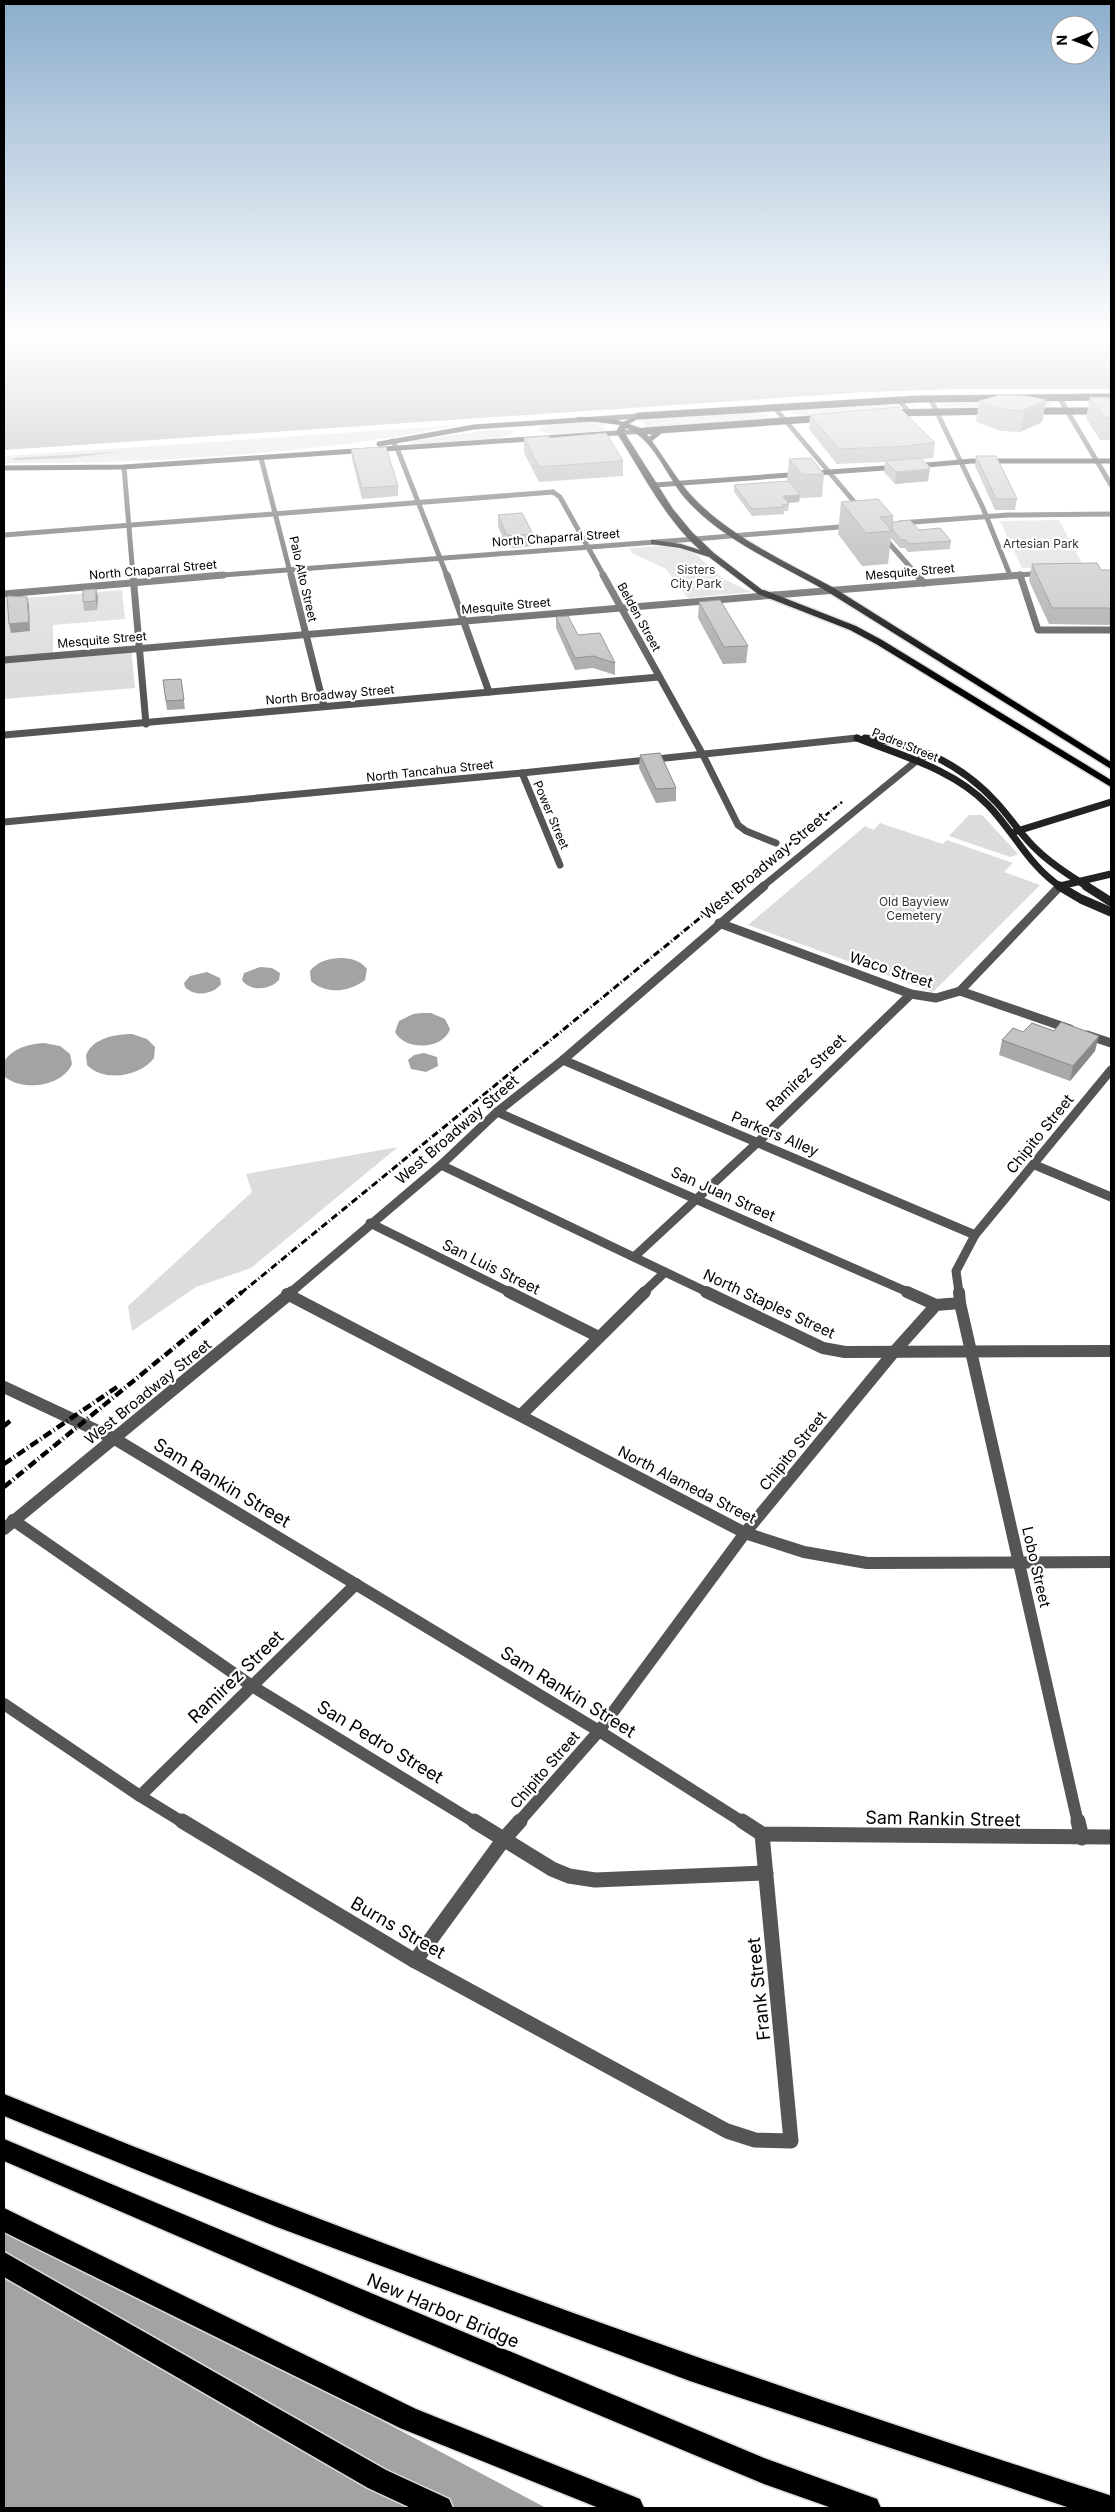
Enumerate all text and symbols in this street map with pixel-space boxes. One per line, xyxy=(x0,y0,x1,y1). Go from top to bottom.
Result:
north arrow xyxy=(1050,15,1100,65)
text: N xyxy=(1053,35,1070,46)
street label: North Chaparral Street xyxy=(491,526,621,549)
street label: Palo Alto Street xyxy=(286,535,321,623)
park label: Artesian Park xyxy=(1003,536,1079,551)
street label: North Chaparral Street xyxy=(88,556,218,583)
street label: Mesquite Street xyxy=(865,560,955,583)
park label: Sisters City Park xyxy=(670,562,722,591)
street label: Belden Street xyxy=(614,580,665,654)
street label: Mesquite Street xyxy=(461,594,551,617)
street label: Mesquite Street xyxy=(57,628,147,651)
street label: North Broadway Street xyxy=(265,681,395,708)
street label: Padre Street xyxy=(870,724,941,765)
street label: North Tancahua Street xyxy=(366,756,494,785)
street label: Power Street xyxy=(530,778,573,851)
street label: West Broadway Street xyxy=(697,808,830,923)
park label: Old Bayview Cemetery xyxy=(879,894,949,923)
street label: Waco Street xyxy=(847,947,935,992)
street label: Ramirez Street xyxy=(762,1030,850,1115)
street label: West Broadway Street xyxy=(391,1071,522,1188)
street label: Chipito Street xyxy=(1002,1090,1077,1177)
street label: Parkers Alley xyxy=(729,1107,822,1161)
street label: San Juan Street xyxy=(668,1162,778,1225)
street label: San Luis Street xyxy=(439,1235,543,1298)
street label: North Staples Street xyxy=(700,1265,838,1342)
street label: West Broadway Street xyxy=(81,1335,215,1448)
street label: Chipito Street xyxy=(755,1407,830,1494)
street label: Sam Rankin Street xyxy=(150,1434,294,1532)
street label: North Alameda Street xyxy=(615,1441,760,1528)
street label: Lobo Street xyxy=(1018,1525,1055,1609)
street label: Ramirez Street xyxy=(184,1626,288,1727)
street label: Sam Rankin Street xyxy=(497,1641,640,1742)
street label: San Pedro Street xyxy=(313,1696,447,1788)
street label: Chipito Street xyxy=(506,1727,584,1812)
street label: Sam Rankin Street xyxy=(865,1807,1021,1830)
street label: Burns Street xyxy=(347,1892,449,1963)
street label: Frank Street xyxy=(743,1936,774,2042)
street label: New Harbor Bridge xyxy=(364,2269,523,2352)

